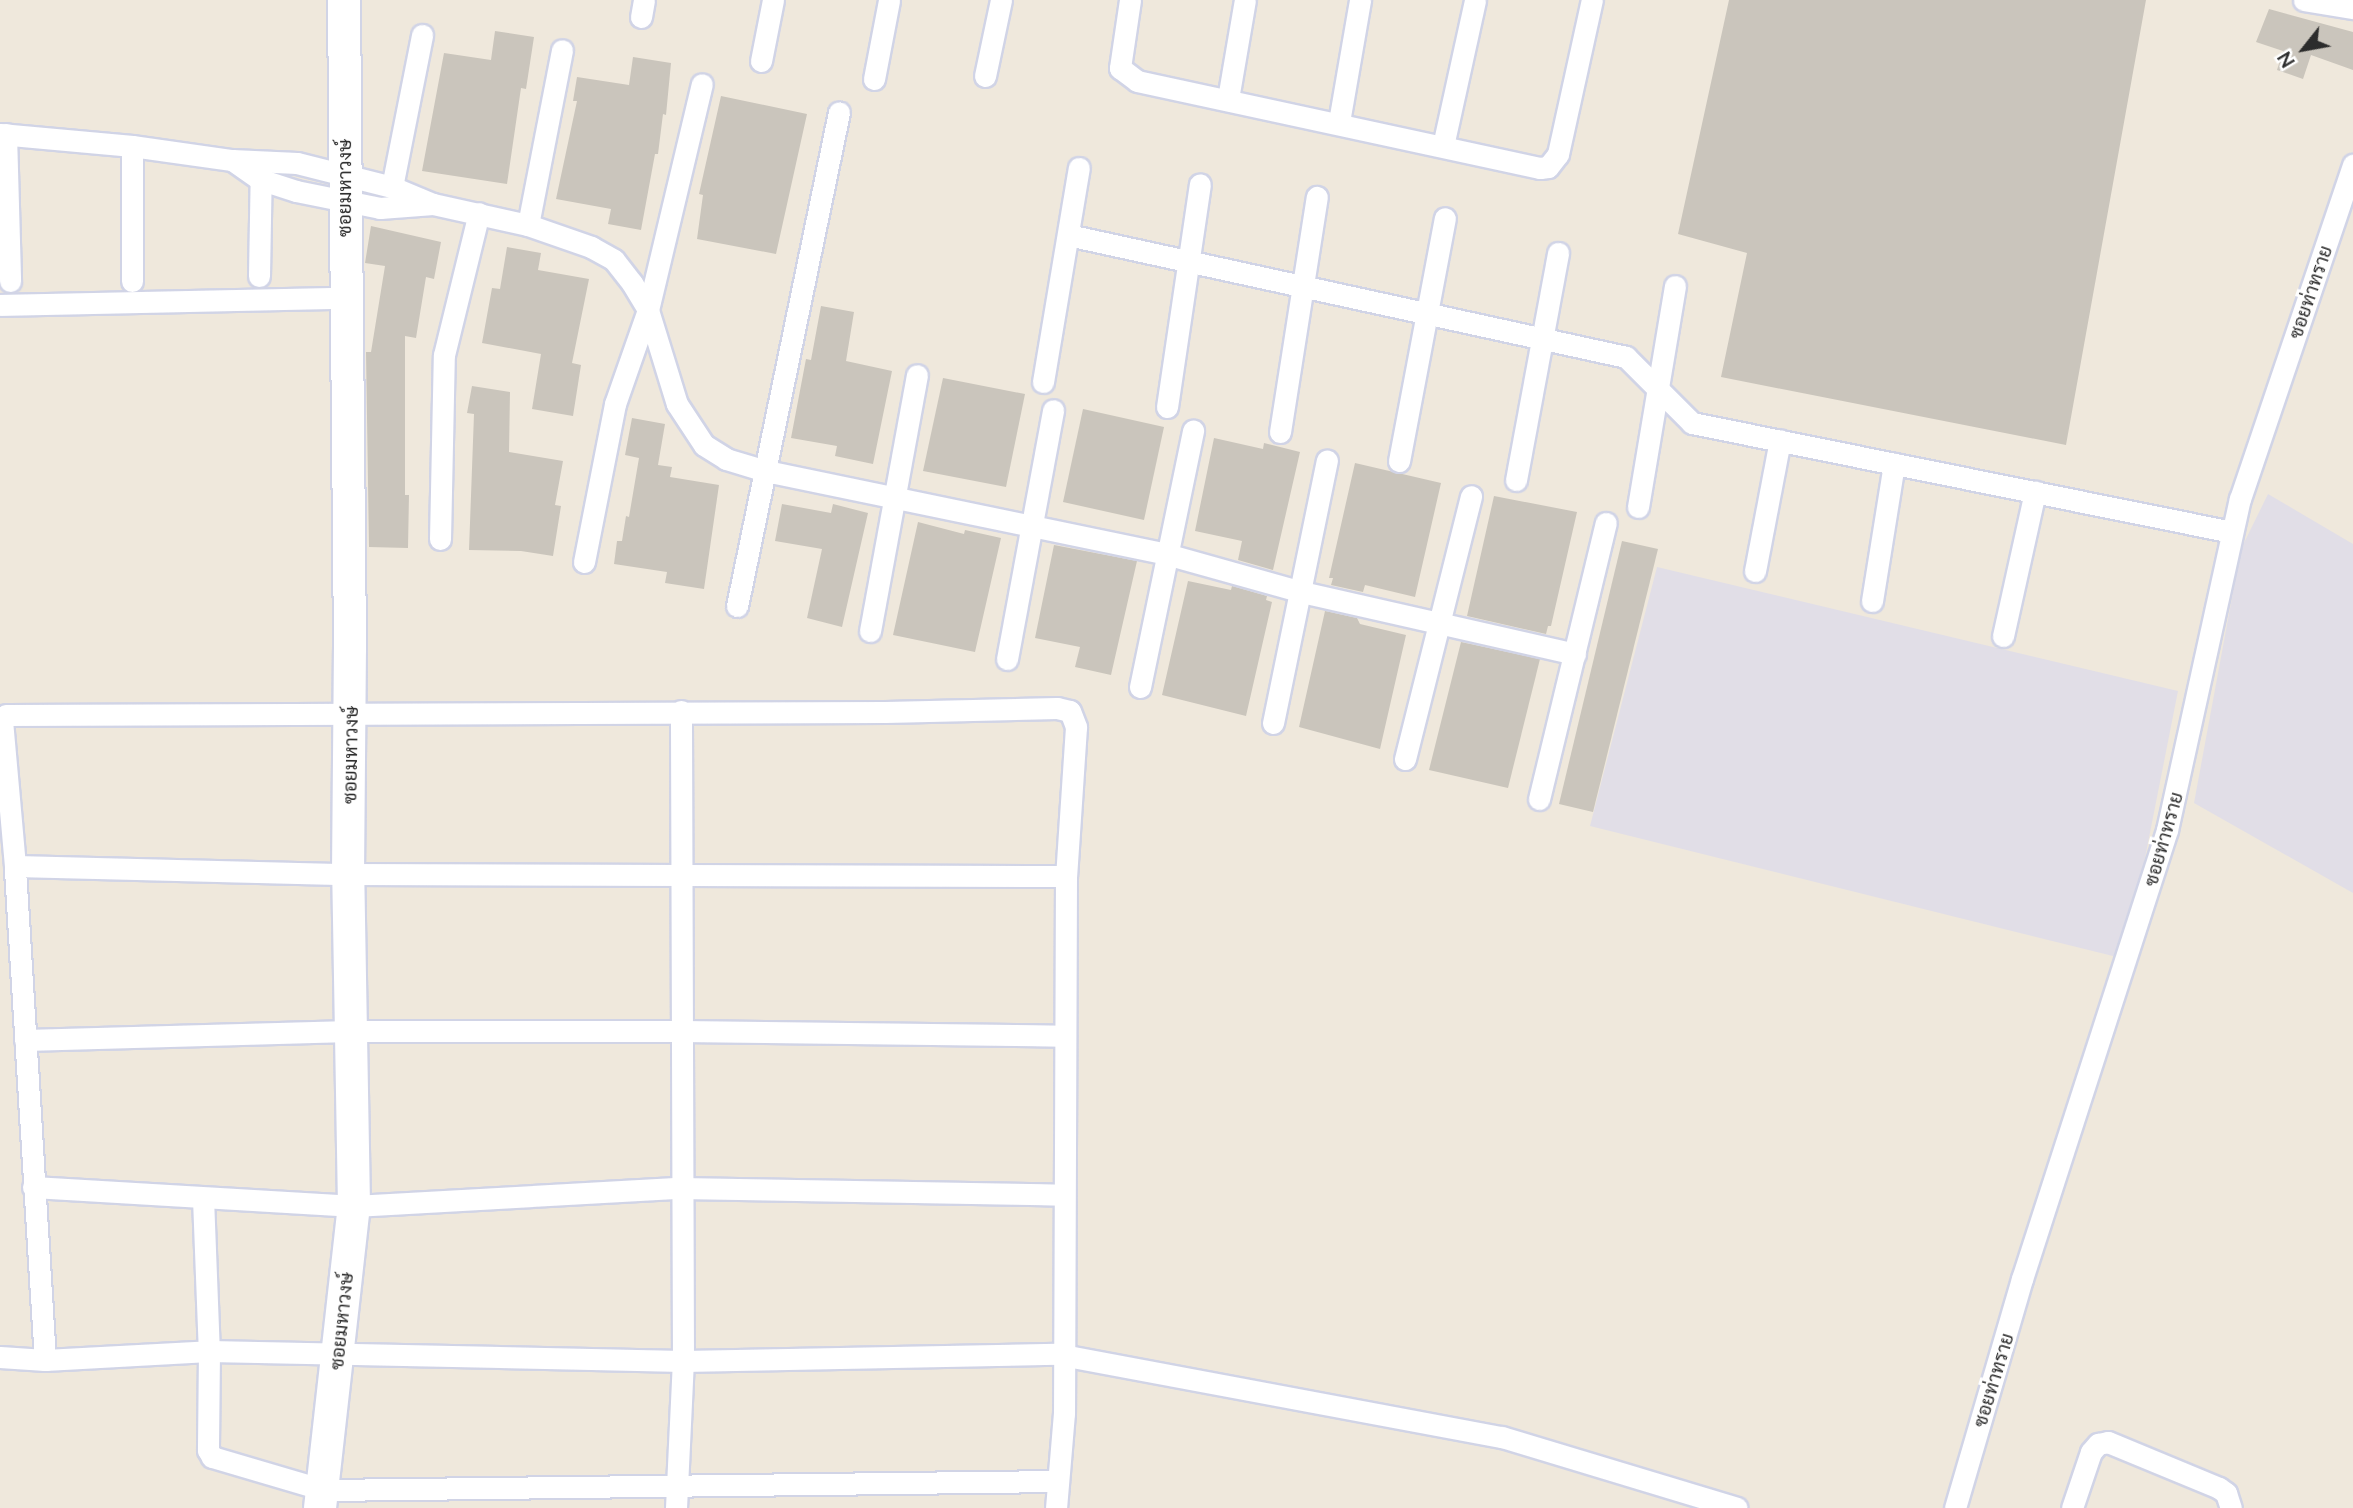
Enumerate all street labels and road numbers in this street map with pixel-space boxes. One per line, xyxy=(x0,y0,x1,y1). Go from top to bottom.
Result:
street label: ซอยมหาวงษ์ xyxy=(333,139,355,237)
street label: ซอยท่าทราย xyxy=(2283,242,2337,342)
street label: ซอยมหาวงษ์ xyxy=(338,706,362,804)
street label: ซอยท่าทราย xyxy=(2139,789,2187,889)
street label: ซอยมหาวงษ์ xyxy=(325,1271,357,1371)
street label: ซอยท่าทราย xyxy=(1968,1330,2018,1430)

